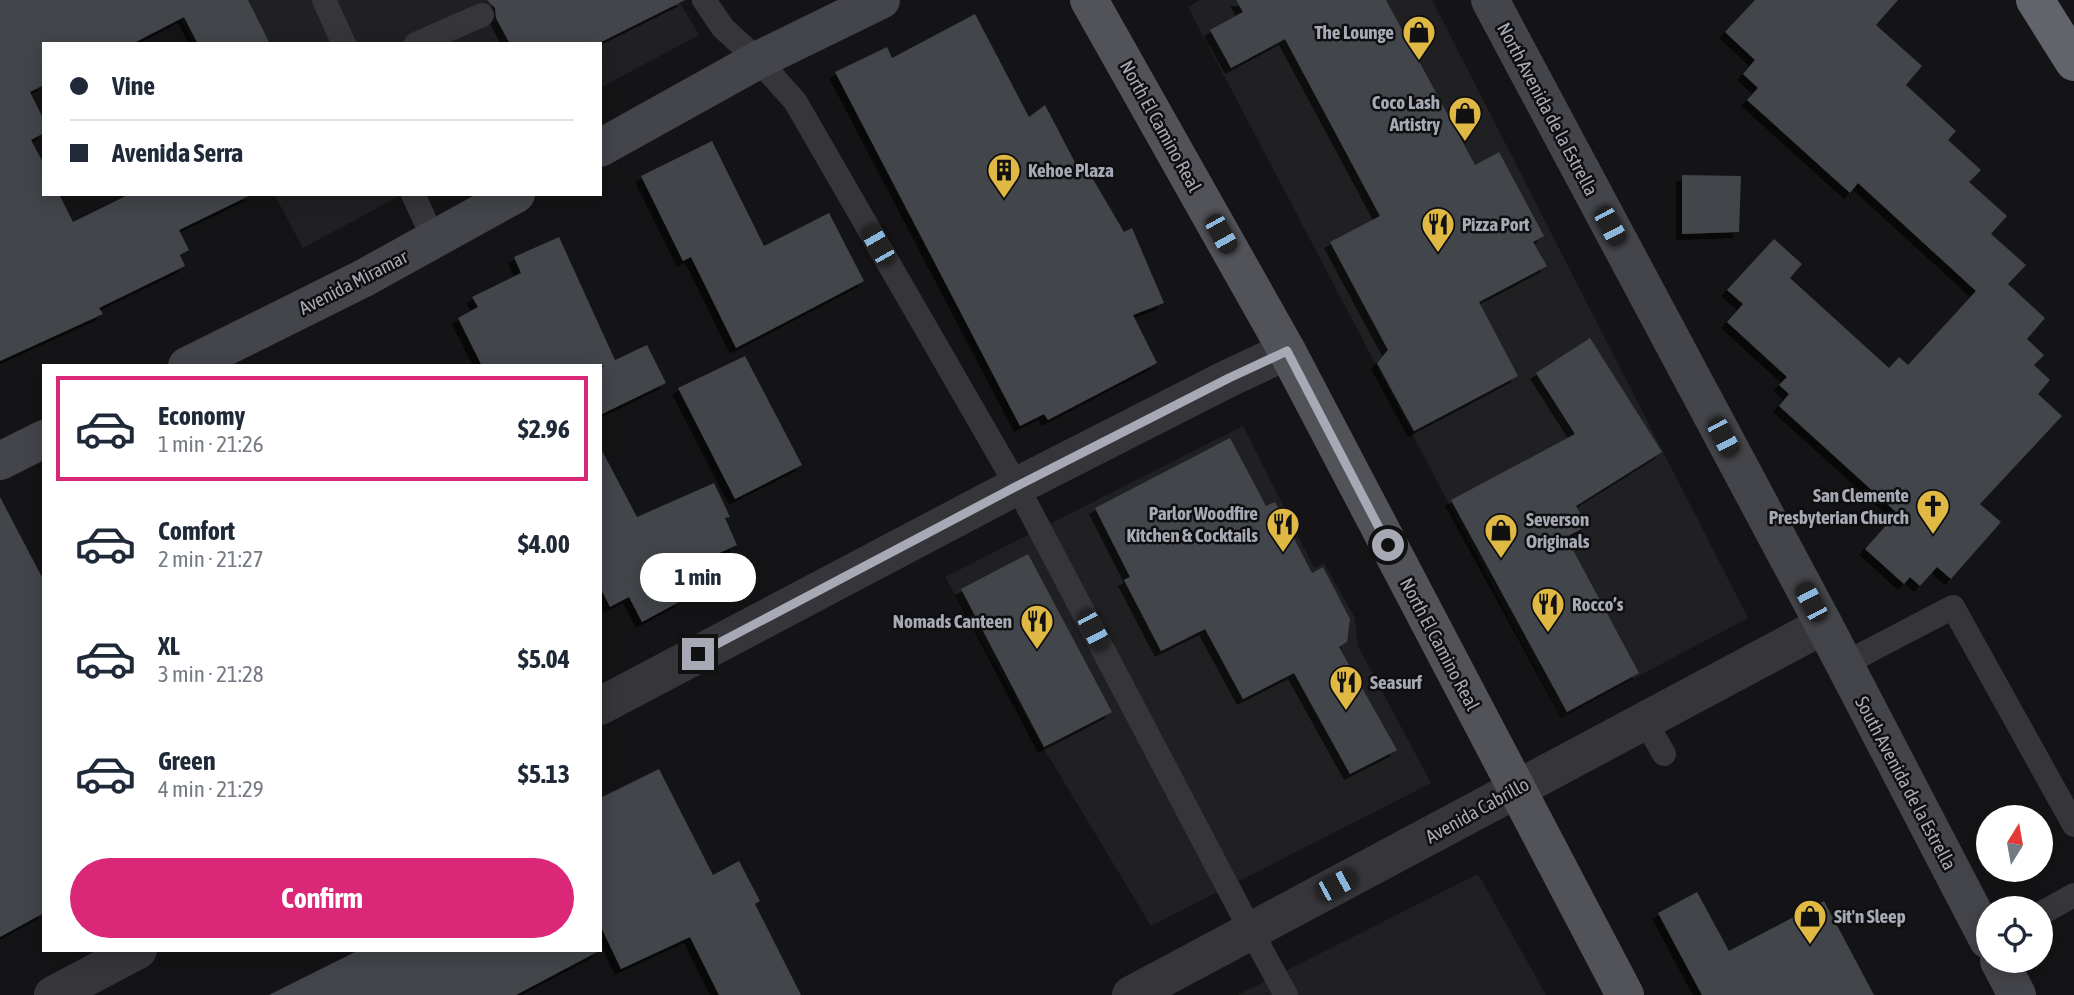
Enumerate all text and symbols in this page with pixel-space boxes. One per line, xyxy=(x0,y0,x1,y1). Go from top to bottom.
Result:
shop icon: The Lounge xyxy=(1400,13,1438,62)
street label: North Avenida de la Estrella xyxy=(1493,19,1603,199)
place label: The Lounge xyxy=(1315,21,1394,43)
street label: North El Camino Real xyxy=(1116,56,1206,196)
text: Vine xyxy=(112,71,155,101)
place label: Coco Lash Artistry xyxy=(1372,91,1440,135)
shop icon: Coco Lash Artistry xyxy=(1446,94,1484,143)
text: Avenida Serra xyxy=(112,138,243,168)
building icon: Kehoe Plaza xyxy=(985,151,1023,200)
place label: Kehoe Plaza xyxy=(1028,159,1114,181)
car xyxy=(1591,203,1630,249)
restaurant icon: Pizza Port xyxy=(1419,205,1457,254)
car xyxy=(1202,211,1241,257)
place label: Pizza Port xyxy=(1462,213,1530,235)
car xyxy=(859,222,898,268)
street label: Avenida Miramar xyxy=(295,245,411,319)
icon: car xyxy=(74,397,137,460)
text: Economy xyxy=(158,401,245,431)
text: $2.96 xyxy=(518,414,570,444)
car xyxy=(1704,414,1743,460)
text: 1 min · 21:26 xyxy=(158,431,264,457)
place label: San Clemente Presbyterian Church xyxy=(1769,484,1909,528)
church icon: San Clemente Presbyterian Church xyxy=(1914,487,1952,536)
place label: Parlor Woodfire Kitchen & Cocktails xyxy=(1127,502,1258,546)
restaurant icon: Parlor Woodfire Kitchen & Cocktails xyxy=(1264,505,1302,554)
place label: Severson Originals xyxy=(1526,508,1590,552)
shop icon: Severson Originals xyxy=(1482,511,1520,560)
icon: car xyxy=(74,512,137,575)
text: Comfort xyxy=(158,516,235,546)
text: $4.00 xyxy=(518,529,570,559)
route start xyxy=(1372,529,1404,561)
text: 2 min · 21:27 xyxy=(158,546,264,572)
callout: 1 min xyxy=(640,552,756,602)
text: 1 min xyxy=(675,564,721,590)
street label: North El Camino Real xyxy=(1396,574,1484,714)
car xyxy=(1792,579,1831,625)
restaurant icon: Rocco’s xyxy=(1529,585,1567,634)
place label: Rocco’s xyxy=(1572,593,1624,615)
restaurant icon: Nomads Canteen xyxy=(1018,602,1056,651)
car xyxy=(1074,607,1113,653)
place label: Nomads Canteen xyxy=(893,610,1012,632)
icon: car xyxy=(74,627,137,690)
text: XL xyxy=(158,631,180,661)
route end xyxy=(682,638,714,670)
text: $5.04 xyxy=(518,644,570,674)
text: 3 min · 21:28 xyxy=(158,661,264,687)
restaurant icon: Seasurf xyxy=(1327,663,1365,712)
place label: Seasurf xyxy=(1370,671,1423,693)
street label: South Avenida de la Estrella xyxy=(1851,693,1961,873)
icon: car xyxy=(74,742,137,805)
text: Green xyxy=(158,746,216,776)
text: $5.13 xyxy=(518,759,570,789)
street label: Avenida Cabrillo xyxy=(1421,773,1533,847)
text: 4 min · 21:29 xyxy=(158,776,264,802)
north arrow xyxy=(1976,805,2053,882)
map controls xyxy=(1976,805,2053,973)
button: Confirm xyxy=(70,858,574,938)
car xyxy=(1313,866,1360,904)
button: locate xyxy=(1976,896,2053,973)
shop icon: Sit'n Sleep xyxy=(1791,897,1829,946)
place label: Sit'n Sleep xyxy=(1834,905,1906,927)

